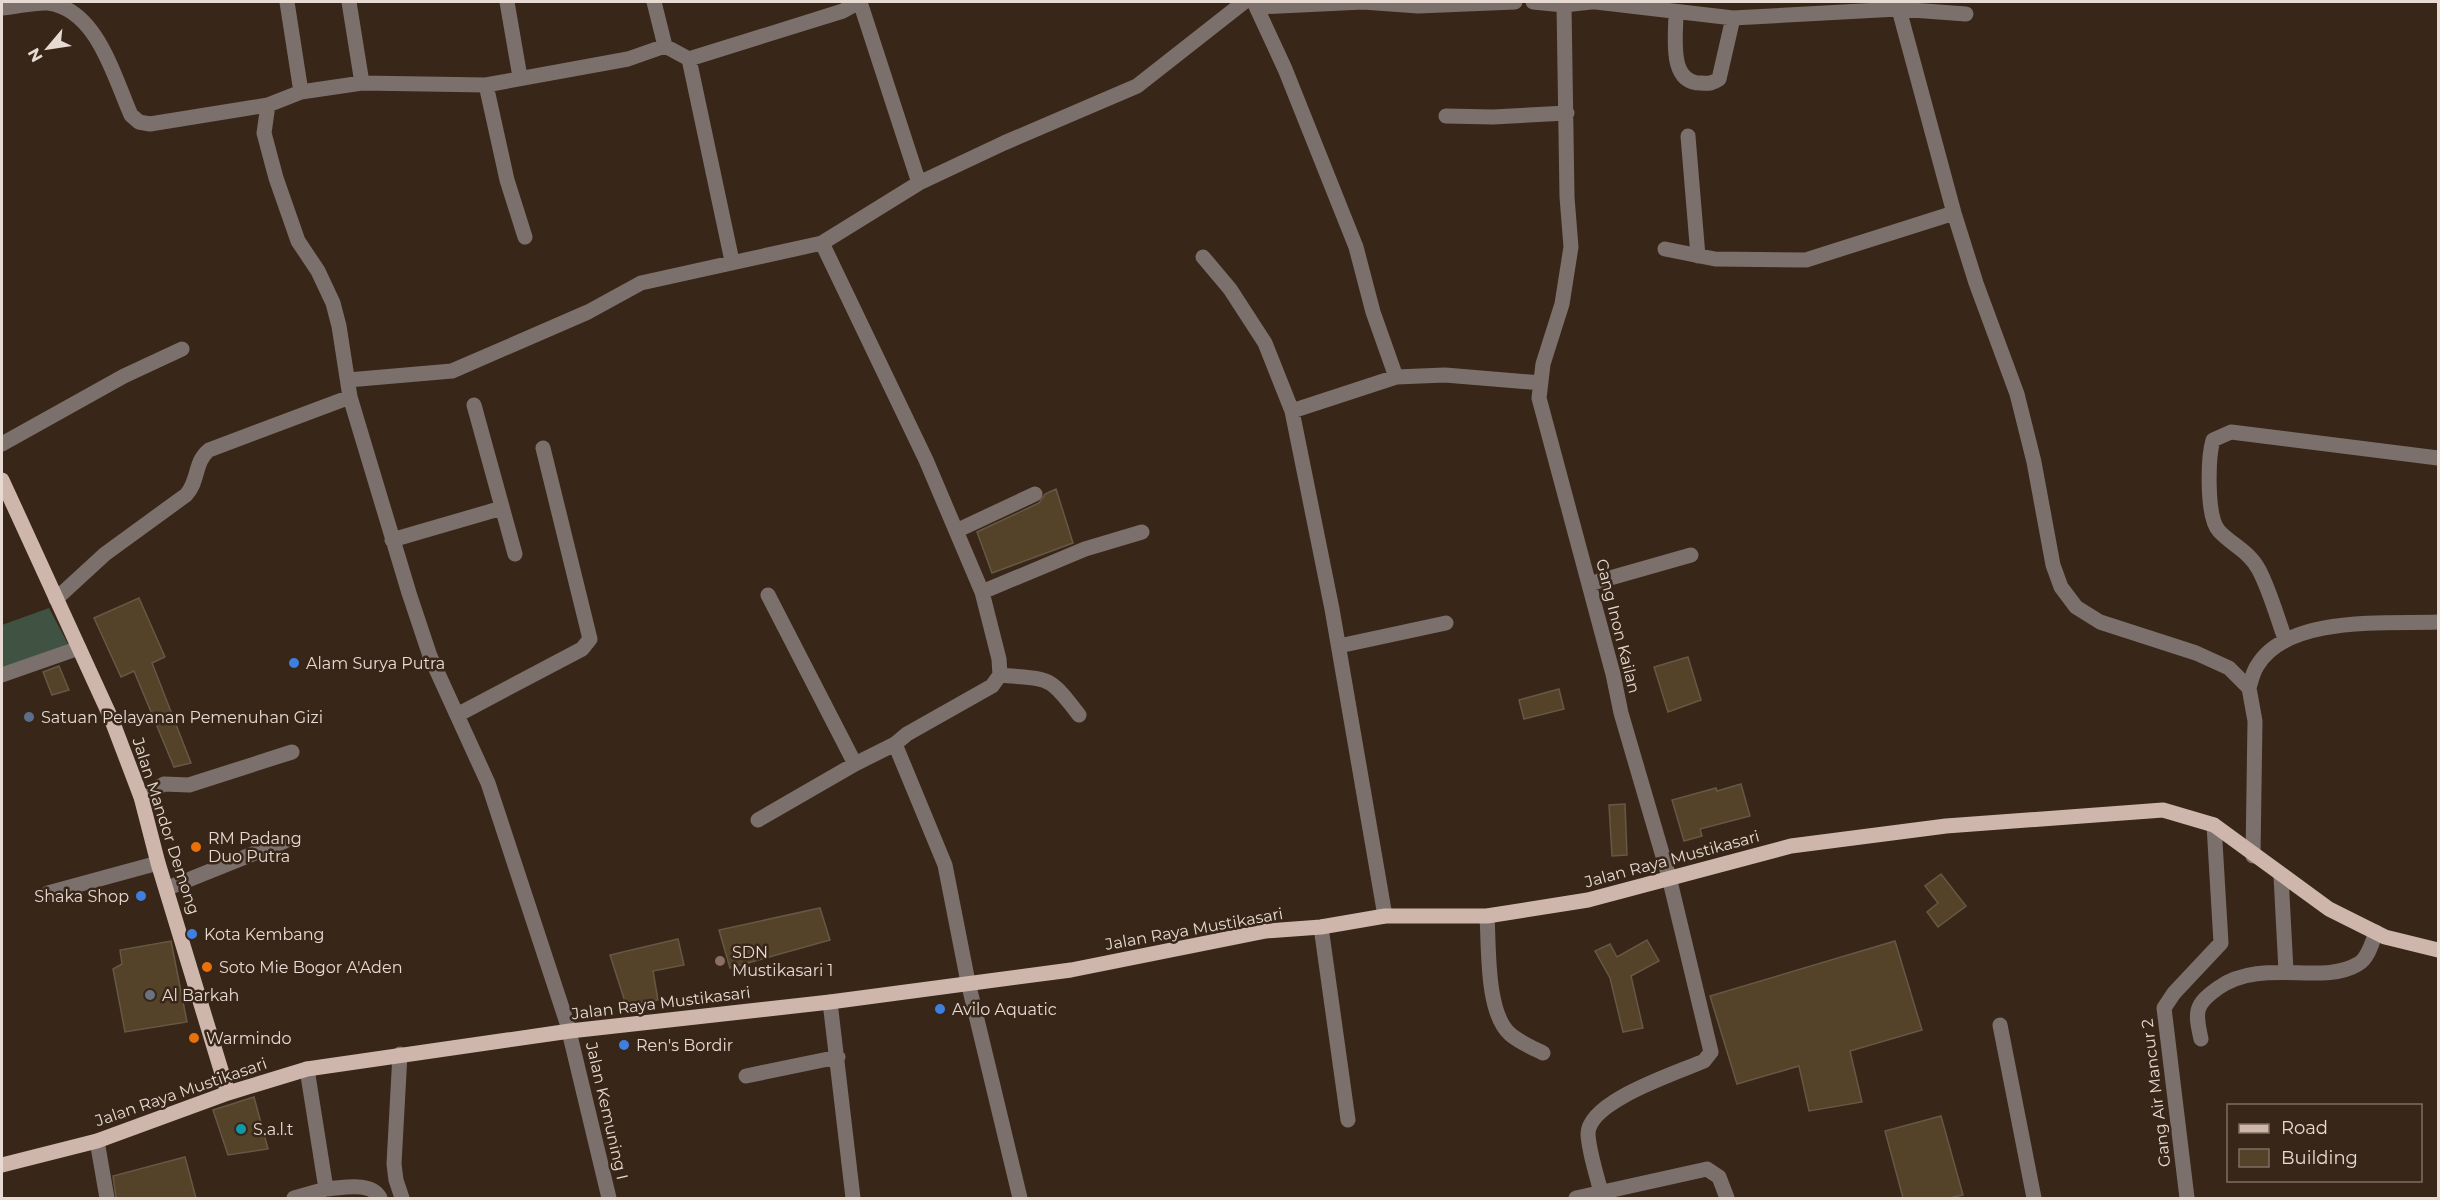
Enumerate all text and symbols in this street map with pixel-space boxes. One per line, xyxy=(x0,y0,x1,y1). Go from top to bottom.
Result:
north arrow xyxy=(18,18,78,78)
text: N xyxy=(24,45,47,65)
street label: Gang Inon Kailan xyxy=(1592,557,1644,695)
place label: Alam Surya Putra xyxy=(306,654,445,673)
marker: Alam Surya Putra xyxy=(287,656,301,670)
place label: Satuan Pelayanan Pemenuhan Gizi xyxy=(41,708,323,727)
marker: Satuan Pelayanan Pemenuhan Gizi xyxy=(22,710,36,724)
street label: Jalan Mandor Demong xyxy=(128,734,204,917)
street label: Jalan Raya Mustikasari xyxy=(1582,827,1761,892)
place label: RM Padang Duo Putra xyxy=(208,829,302,866)
marker: RM Padang Duo Putra xyxy=(189,840,203,854)
place label: Shaka Shop xyxy=(34,887,129,906)
marker: Shaka Shop xyxy=(134,889,148,903)
street label: Jalan Raya Mustikasari xyxy=(1103,904,1284,954)
place label: Kota Kembang xyxy=(204,925,324,944)
marker: Kota Kembang xyxy=(185,927,199,941)
place label: SDN Mustikasari 1 xyxy=(732,943,833,980)
marker: SDN Mustikasari 1 xyxy=(713,954,727,968)
place label: Soto Mie Bogor A'Aden xyxy=(219,958,402,977)
marker: Soto Mie Bogor A'Aden xyxy=(200,960,214,974)
street label: Jalan Raya Mustikasari xyxy=(569,983,752,1024)
place label: Al Barkah xyxy=(162,986,239,1005)
marker: Al Barkah xyxy=(143,988,157,1002)
place label: Avilo Aquatic xyxy=(952,1000,1057,1019)
marker: Avilo Aquatic xyxy=(933,1002,947,1016)
street label: Gang Air Mancur 2 xyxy=(2137,1018,2175,1168)
place label: Warmindo xyxy=(206,1029,292,1048)
marker: Warmindo xyxy=(187,1031,201,1045)
place label: Ren's Bordir xyxy=(636,1036,733,1055)
marker: Ren's Bordir xyxy=(617,1038,631,1052)
street label: Jalan Kemuning I xyxy=(582,1039,632,1182)
street label: Jalan Raya Mustikasari xyxy=(92,1054,269,1131)
legend xyxy=(2227,1104,2422,1182)
text: Road xyxy=(2281,1117,2328,1139)
place label: S.a.l.t xyxy=(253,1120,294,1139)
marker: S.a.l.t xyxy=(234,1122,248,1136)
text: Building xyxy=(2281,1147,2358,1169)

